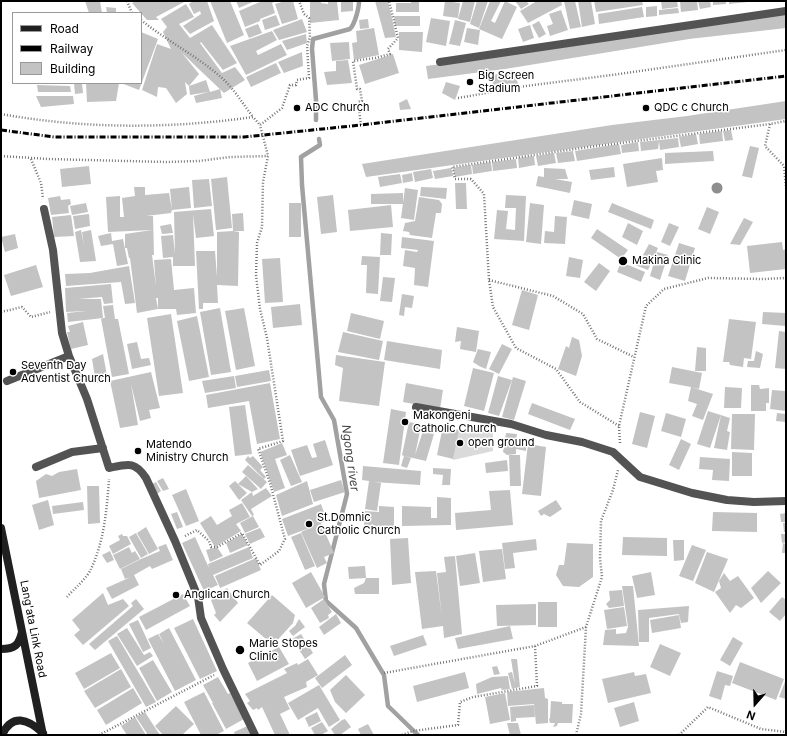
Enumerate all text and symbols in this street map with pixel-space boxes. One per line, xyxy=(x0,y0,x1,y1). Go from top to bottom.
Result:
legend xyxy=(12,12,142,84)
text: Road xyxy=(50,21,79,36)
text: Railway xyxy=(50,41,93,56)
text: Building xyxy=(50,61,95,76)
place label: Big Screen Stadium xyxy=(478,69,534,95)
marker: Big Screen Stadium xyxy=(465,77,475,87)
place label: ADC Church xyxy=(305,101,369,115)
place label: QDC c Church xyxy=(654,101,729,115)
marker: ADC Church xyxy=(292,103,302,113)
marker: QDC c Church xyxy=(641,103,651,113)
place label: Makina Clinic xyxy=(632,254,701,268)
marker: Makina Clinic xyxy=(617,255,629,267)
place label: Seventh Day Adventist Church xyxy=(21,359,111,385)
marker: Seventh Day Adventist Church xyxy=(8,367,18,377)
place label: Makongeni Catholic Church xyxy=(413,409,496,435)
marker: Makongeni Catholic Church xyxy=(400,417,410,427)
water label: Ngong river xyxy=(338,424,362,492)
place label: open ground xyxy=(468,436,534,450)
place label: Matendo Ministry Church xyxy=(146,438,229,464)
marker: open ground xyxy=(455,438,465,448)
marker: Matendo Ministry Church xyxy=(133,446,143,456)
place label: St.Domnic Catholic Church xyxy=(317,511,400,537)
marker: St.Domnic Catholic Church xyxy=(304,519,314,529)
street label: Lang'ata Link Road xyxy=(17,579,49,679)
place label: Anglican Church xyxy=(184,588,270,602)
marker: Anglican Church xyxy=(171,590,181,600)
place label: Marie Stopes Clinic xyxy=(249,637,318,663)
marker: Marie Stopes Clinic xyxy=(234,644,246,656)
north arrow xyxy=(735,684,775,724)
text: N xyxy=(745,707,757,723)

